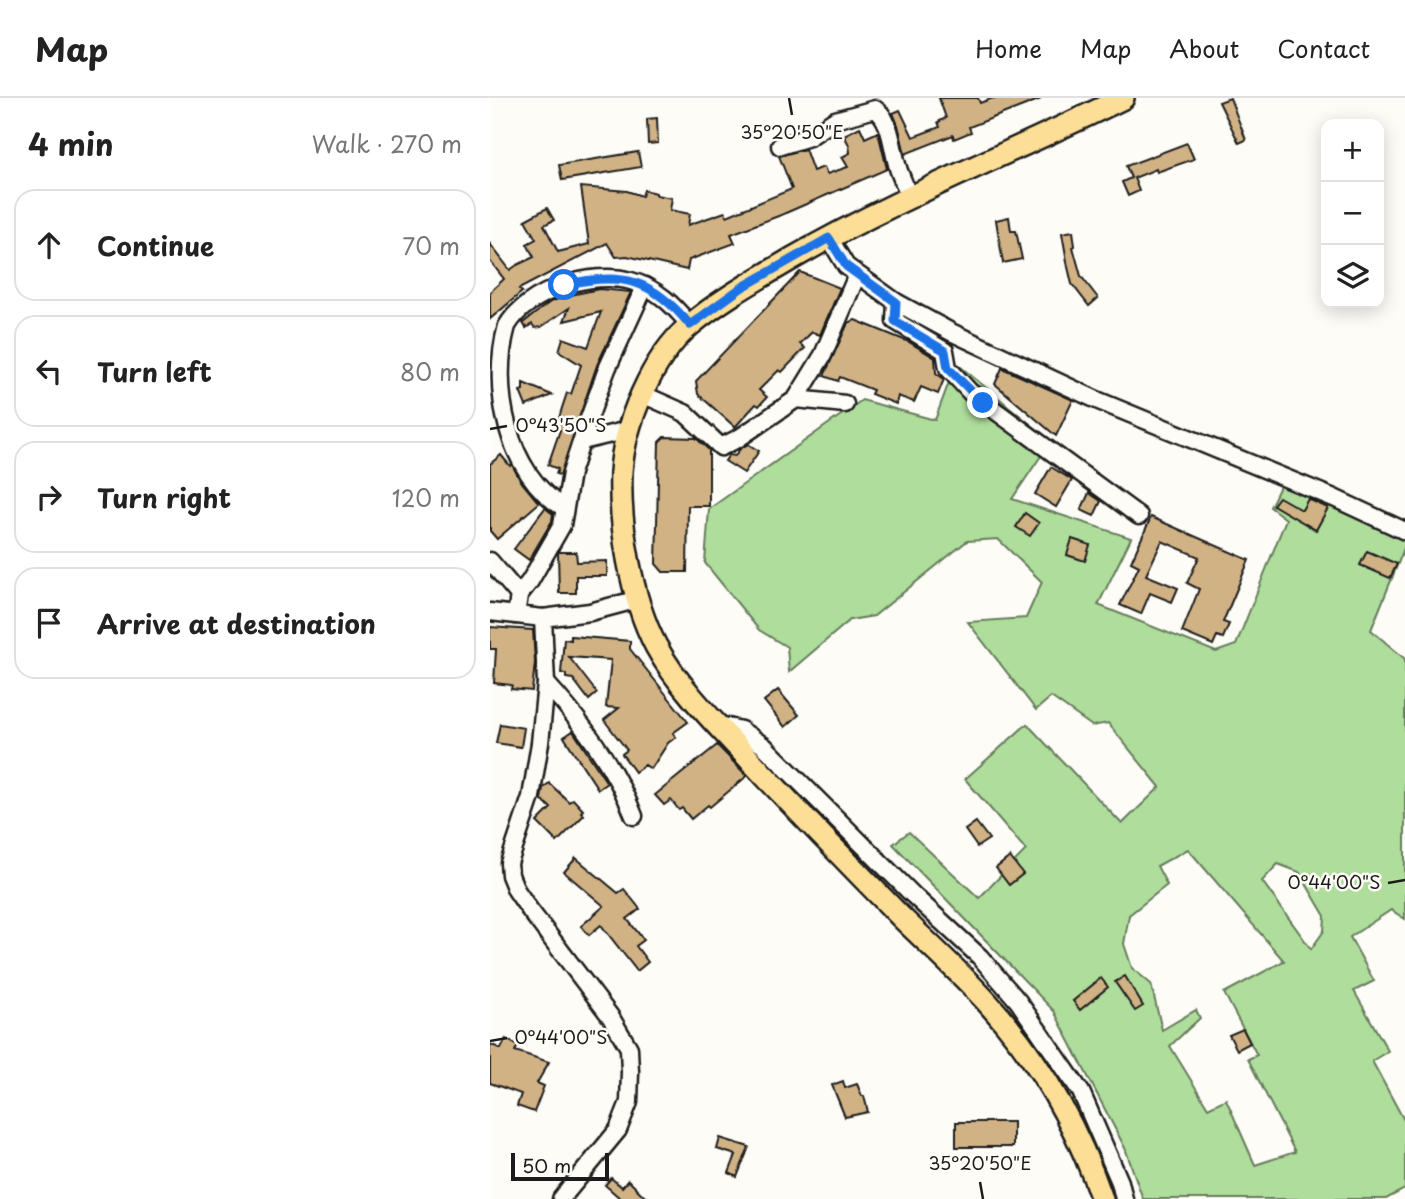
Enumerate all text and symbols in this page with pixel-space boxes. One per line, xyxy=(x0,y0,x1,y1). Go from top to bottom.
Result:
text: Map xyxy=(35,23,108,73)
text: Home xyxy=(975,30,1042,66)
text: Map xyxy=(1080,30,1131,66)
text: About xyxy=(1169,30,1239,66)
text: Contact xyxy=(1277,30,1370,66)
text: 35°20'50"E xyxy=(740,118,844,145)
map controls xyxy=(1321,119,1384,308)
button: + xyxy=(1321,119,1384,182)
text: 4 min xyxy=(28,121,114,166)
text: Walk · 270 m xyxy=(312,126,462,161)
button: − xyxy=(1321,182,1384,245)
icon: ahead xyxy=(30,226,68,264)
text: Continue xyxy=(97,226,214,265)
text: 70 m xyxy=(402,228,460,263)
button: layers xyxy=(1321,245,1384,308)
route start xyxy=(548,269,579,300)
icon: left xyxy=(30,352,68,390)
text: Turn left xyxy=(97,352,212,391)
text: 80 m xyxy=(400,354,460,389)
route end xyxy=(967,387,998,418)
text: 0°43'50"S xyxy=(516,411,606,438)
icon: right xyxy=(30,478,68,516)
text: Turn right xyxy=(97,478,231,517)
text: 120 m xyxy=(392,480,460,515)
icon: arrive xyxy=(30,604,68,642)
text: Arrive at destination xyxy=(97,604,376,643)
text: 0°44'00"S xyxy=(1287,868,1381,895)
text: 0°44'00"S xyxy=(514,1023,608,1050)
text: 35°20'50"E xyxy=(928,1149,1032,1176)
scale bar xyxy=(511,1150,609,1182)
text: 50 m xyxy=(522,1151,571,1179)

